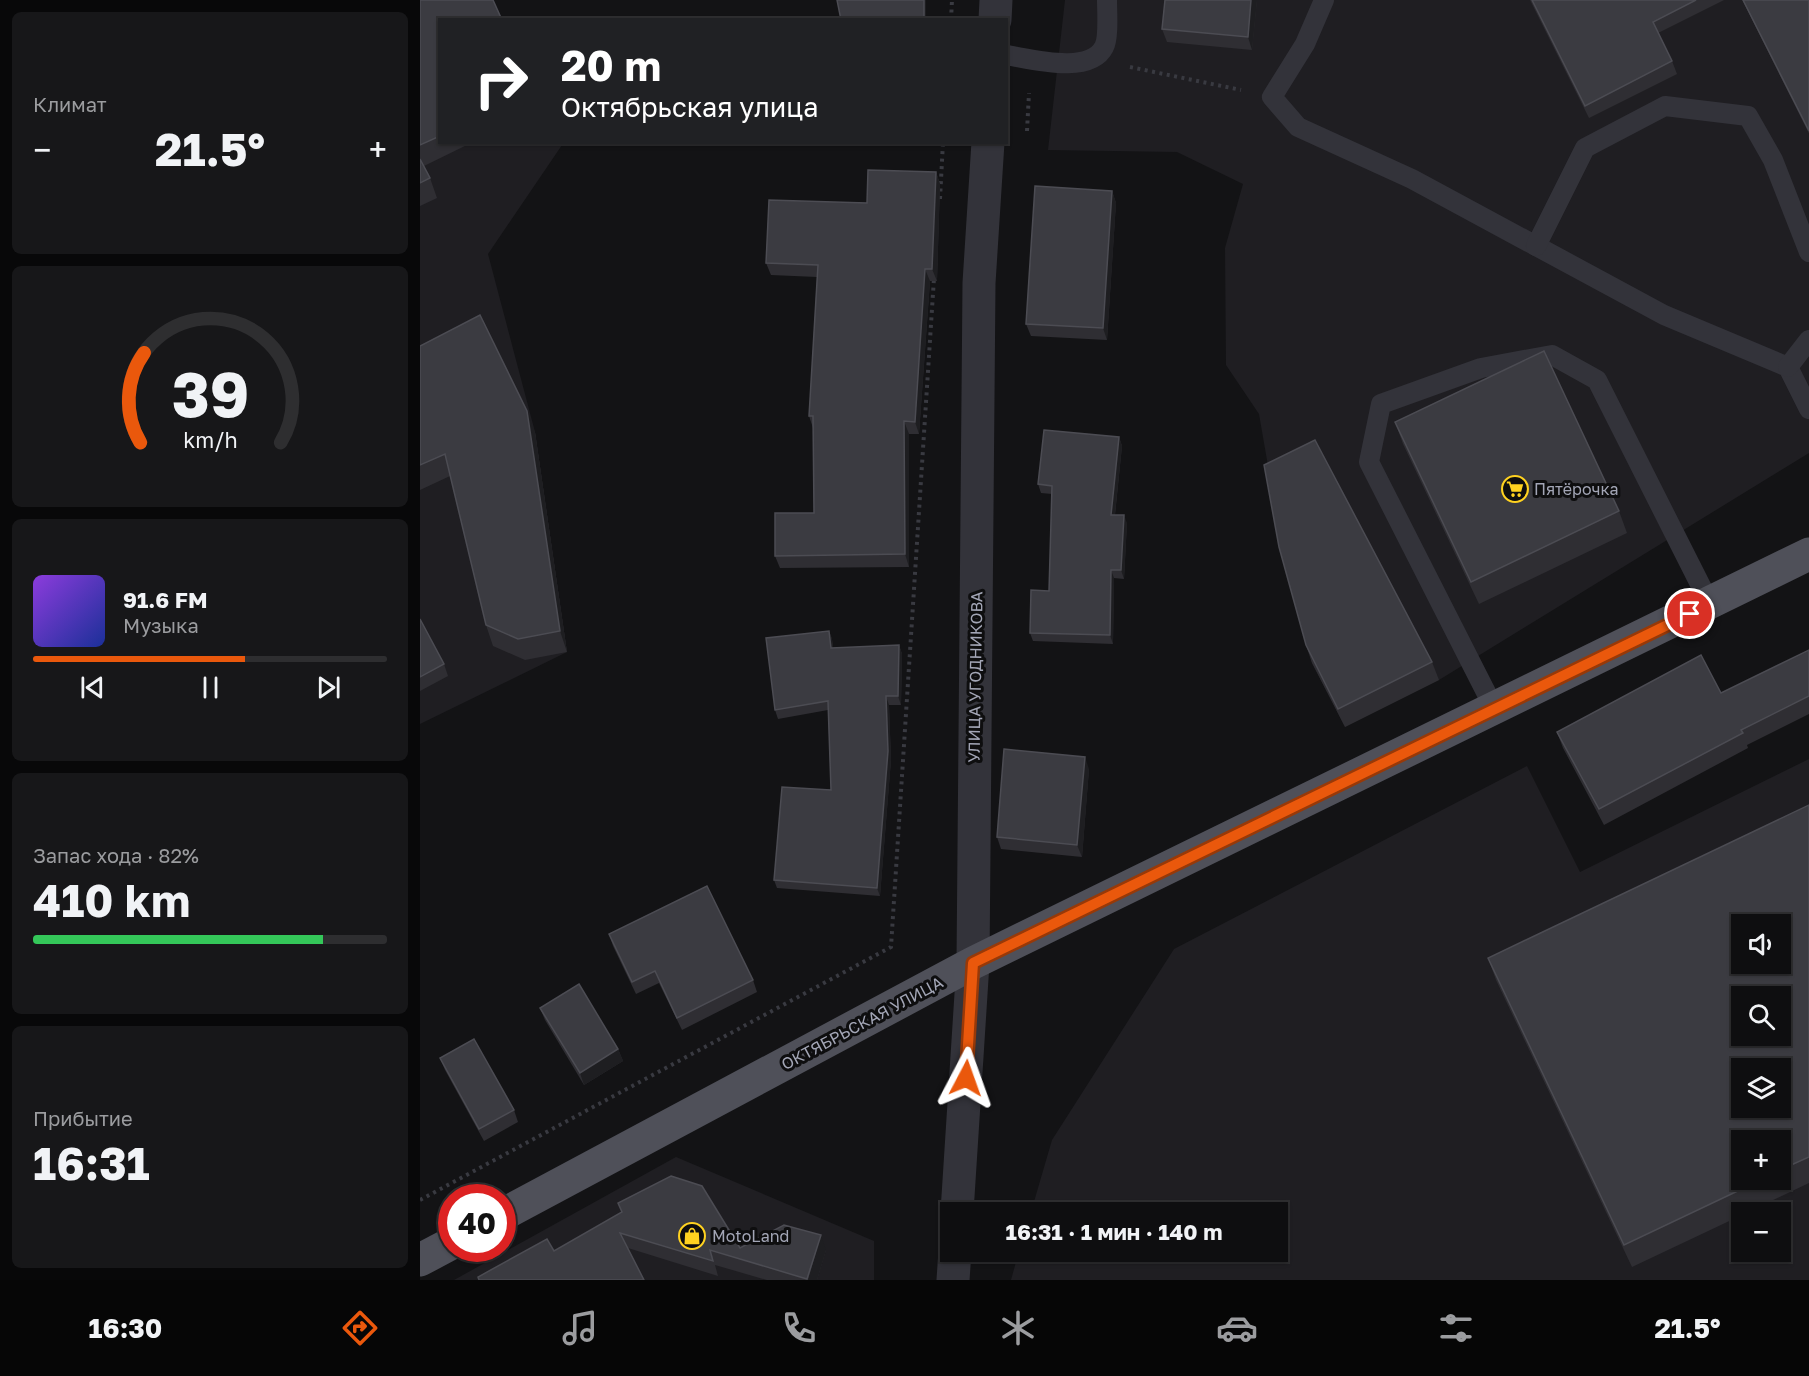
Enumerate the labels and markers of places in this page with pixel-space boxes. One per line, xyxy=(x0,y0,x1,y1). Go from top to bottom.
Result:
supermarket icon: Пятёрочка xyxy=(1500,474,1530,504)
place label: Пятёрочка xyxy=(1534,479,1618,499)
pin xyxy=(1664,588,1715,639)
shop icon: MotoLand xyxy=(677,1221,707,1251)
place label: MotoLand xyxy=(712,1226,789,1246)

